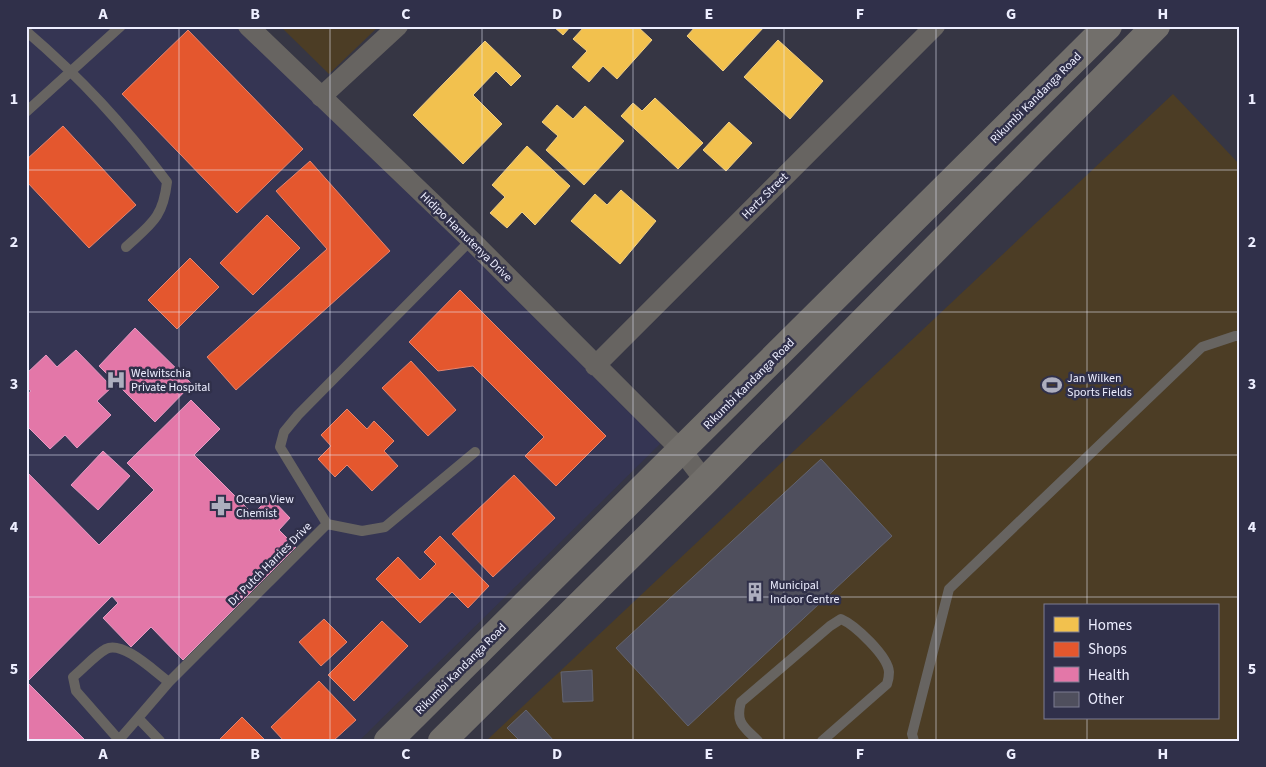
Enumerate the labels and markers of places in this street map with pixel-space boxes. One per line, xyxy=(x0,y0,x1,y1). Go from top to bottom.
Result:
place label: Welwitschia Private Hospital xyxy=(131,365,210,396)
hospital icon: Welwitschia Private Hospital xyxy=(105,369,127,391)
place label: Jan Wilken Sports Fields xyxy=(1067,370,1132,401)
sports icon: Jan Wilken Sports Fields xyxy=(1041,374,1063,396)
place label: Ocean View Chemist xyxy=(236,491,294,522)
pharmacy icon: Ocean View Chemist xyxy=(210,495,232,517)
place label: Municipal Indoor Centre xyxy=(770,577,839,608)
building icon: Municipal Indoor Centre xyxy=(744,581,766,603)

